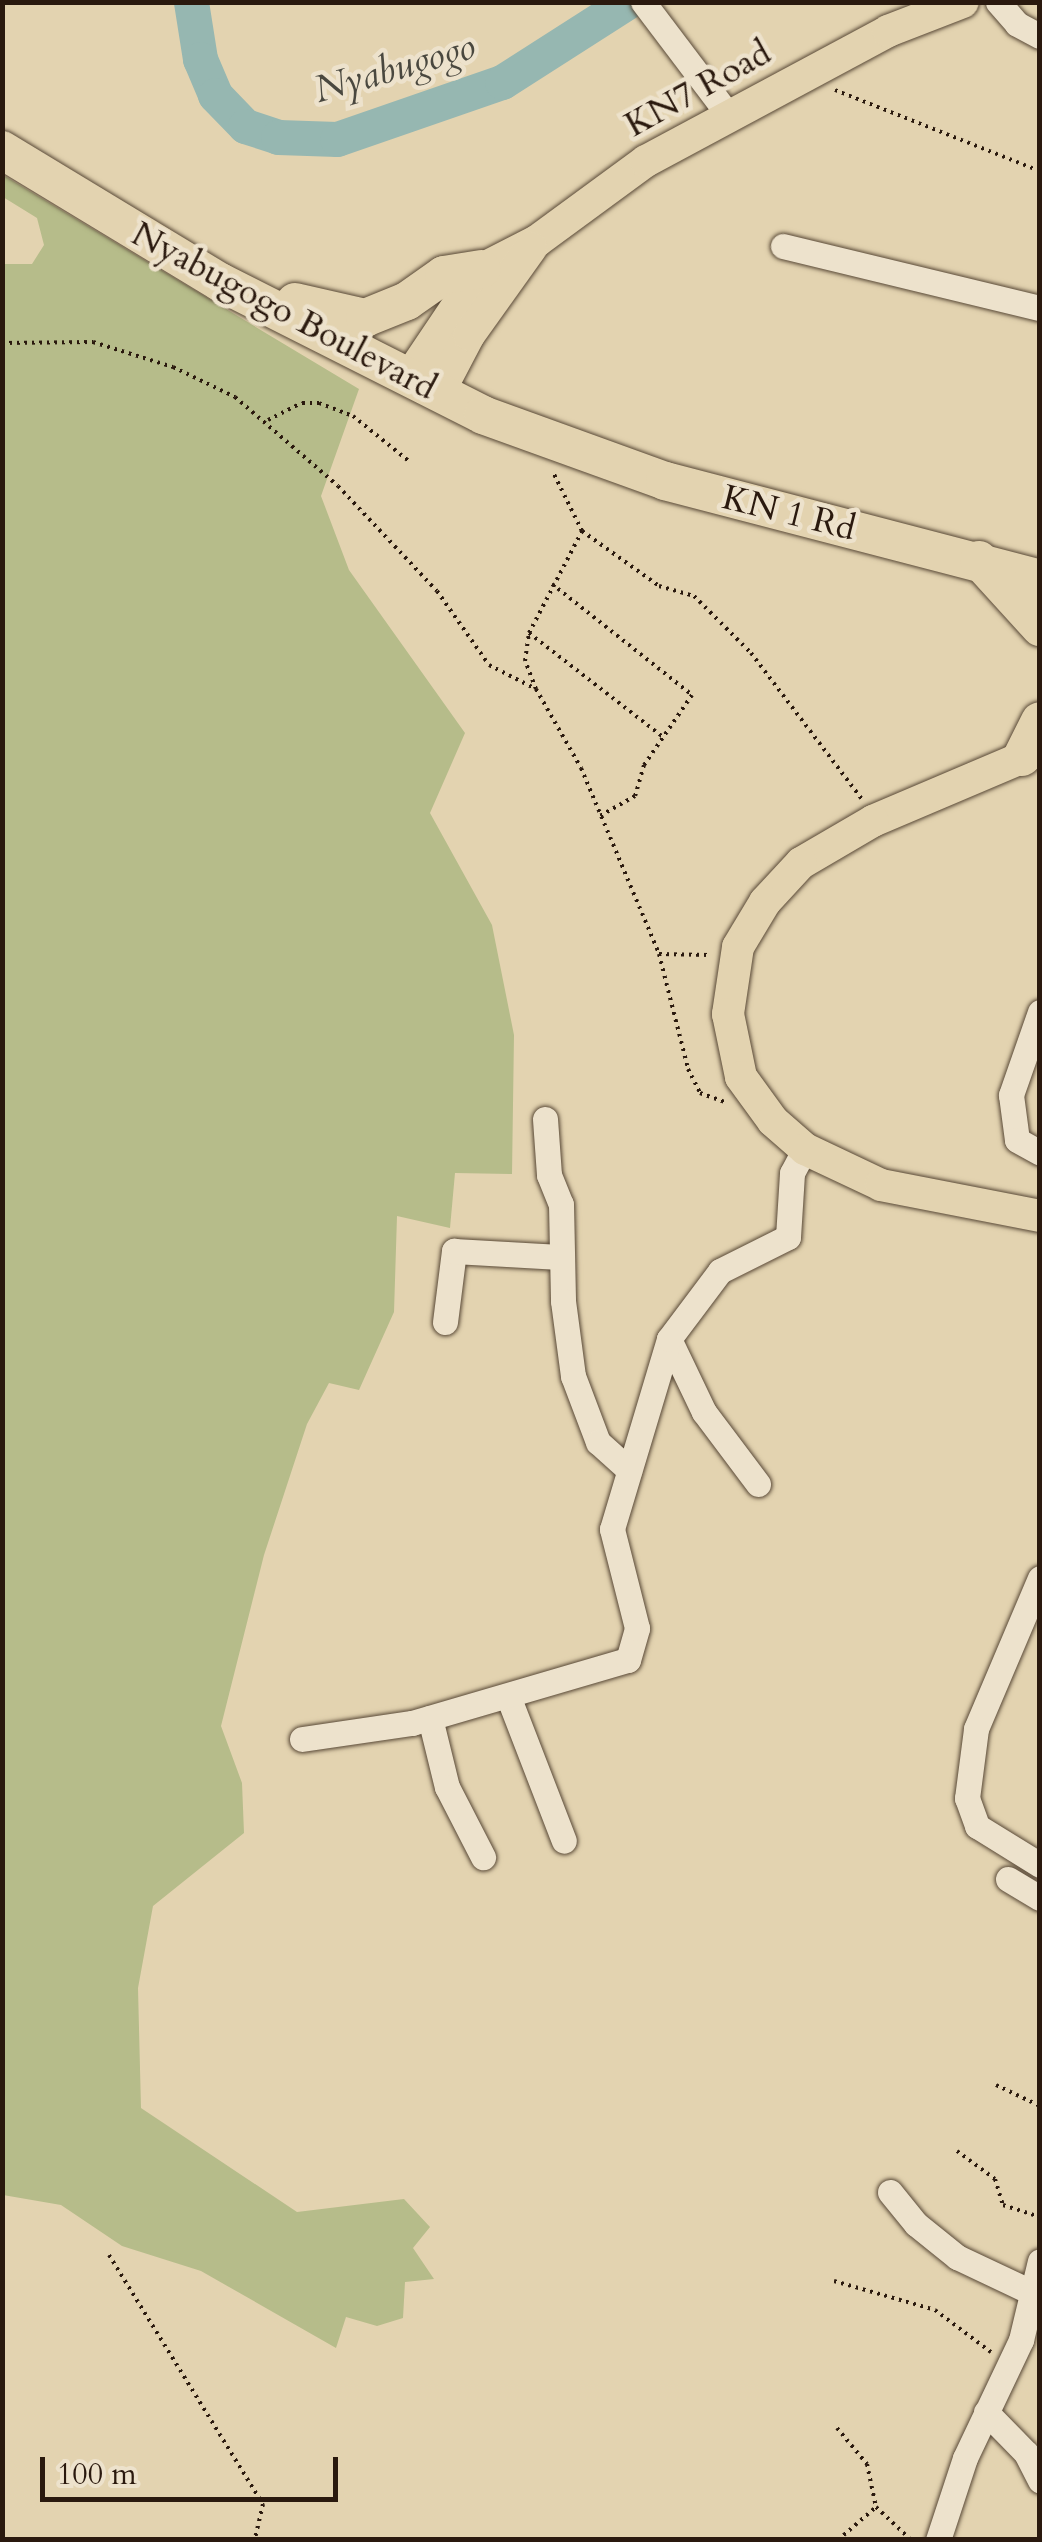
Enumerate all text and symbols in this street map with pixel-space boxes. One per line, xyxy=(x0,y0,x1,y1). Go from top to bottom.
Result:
water label: Nyabugogo xyxy=(309,24,481,114)
street label: KN7 Road xyxy=(618,32,778,146)
street label: Nyabugogo Boulevard xyxy=(125,213,443,409)
street label: KN 1 Rd xyxy=(718,476,860,550)
scale bar xyxy=(45,2437,342,2499)
text: 100 m xyxy=(57,2454,137,2495)

